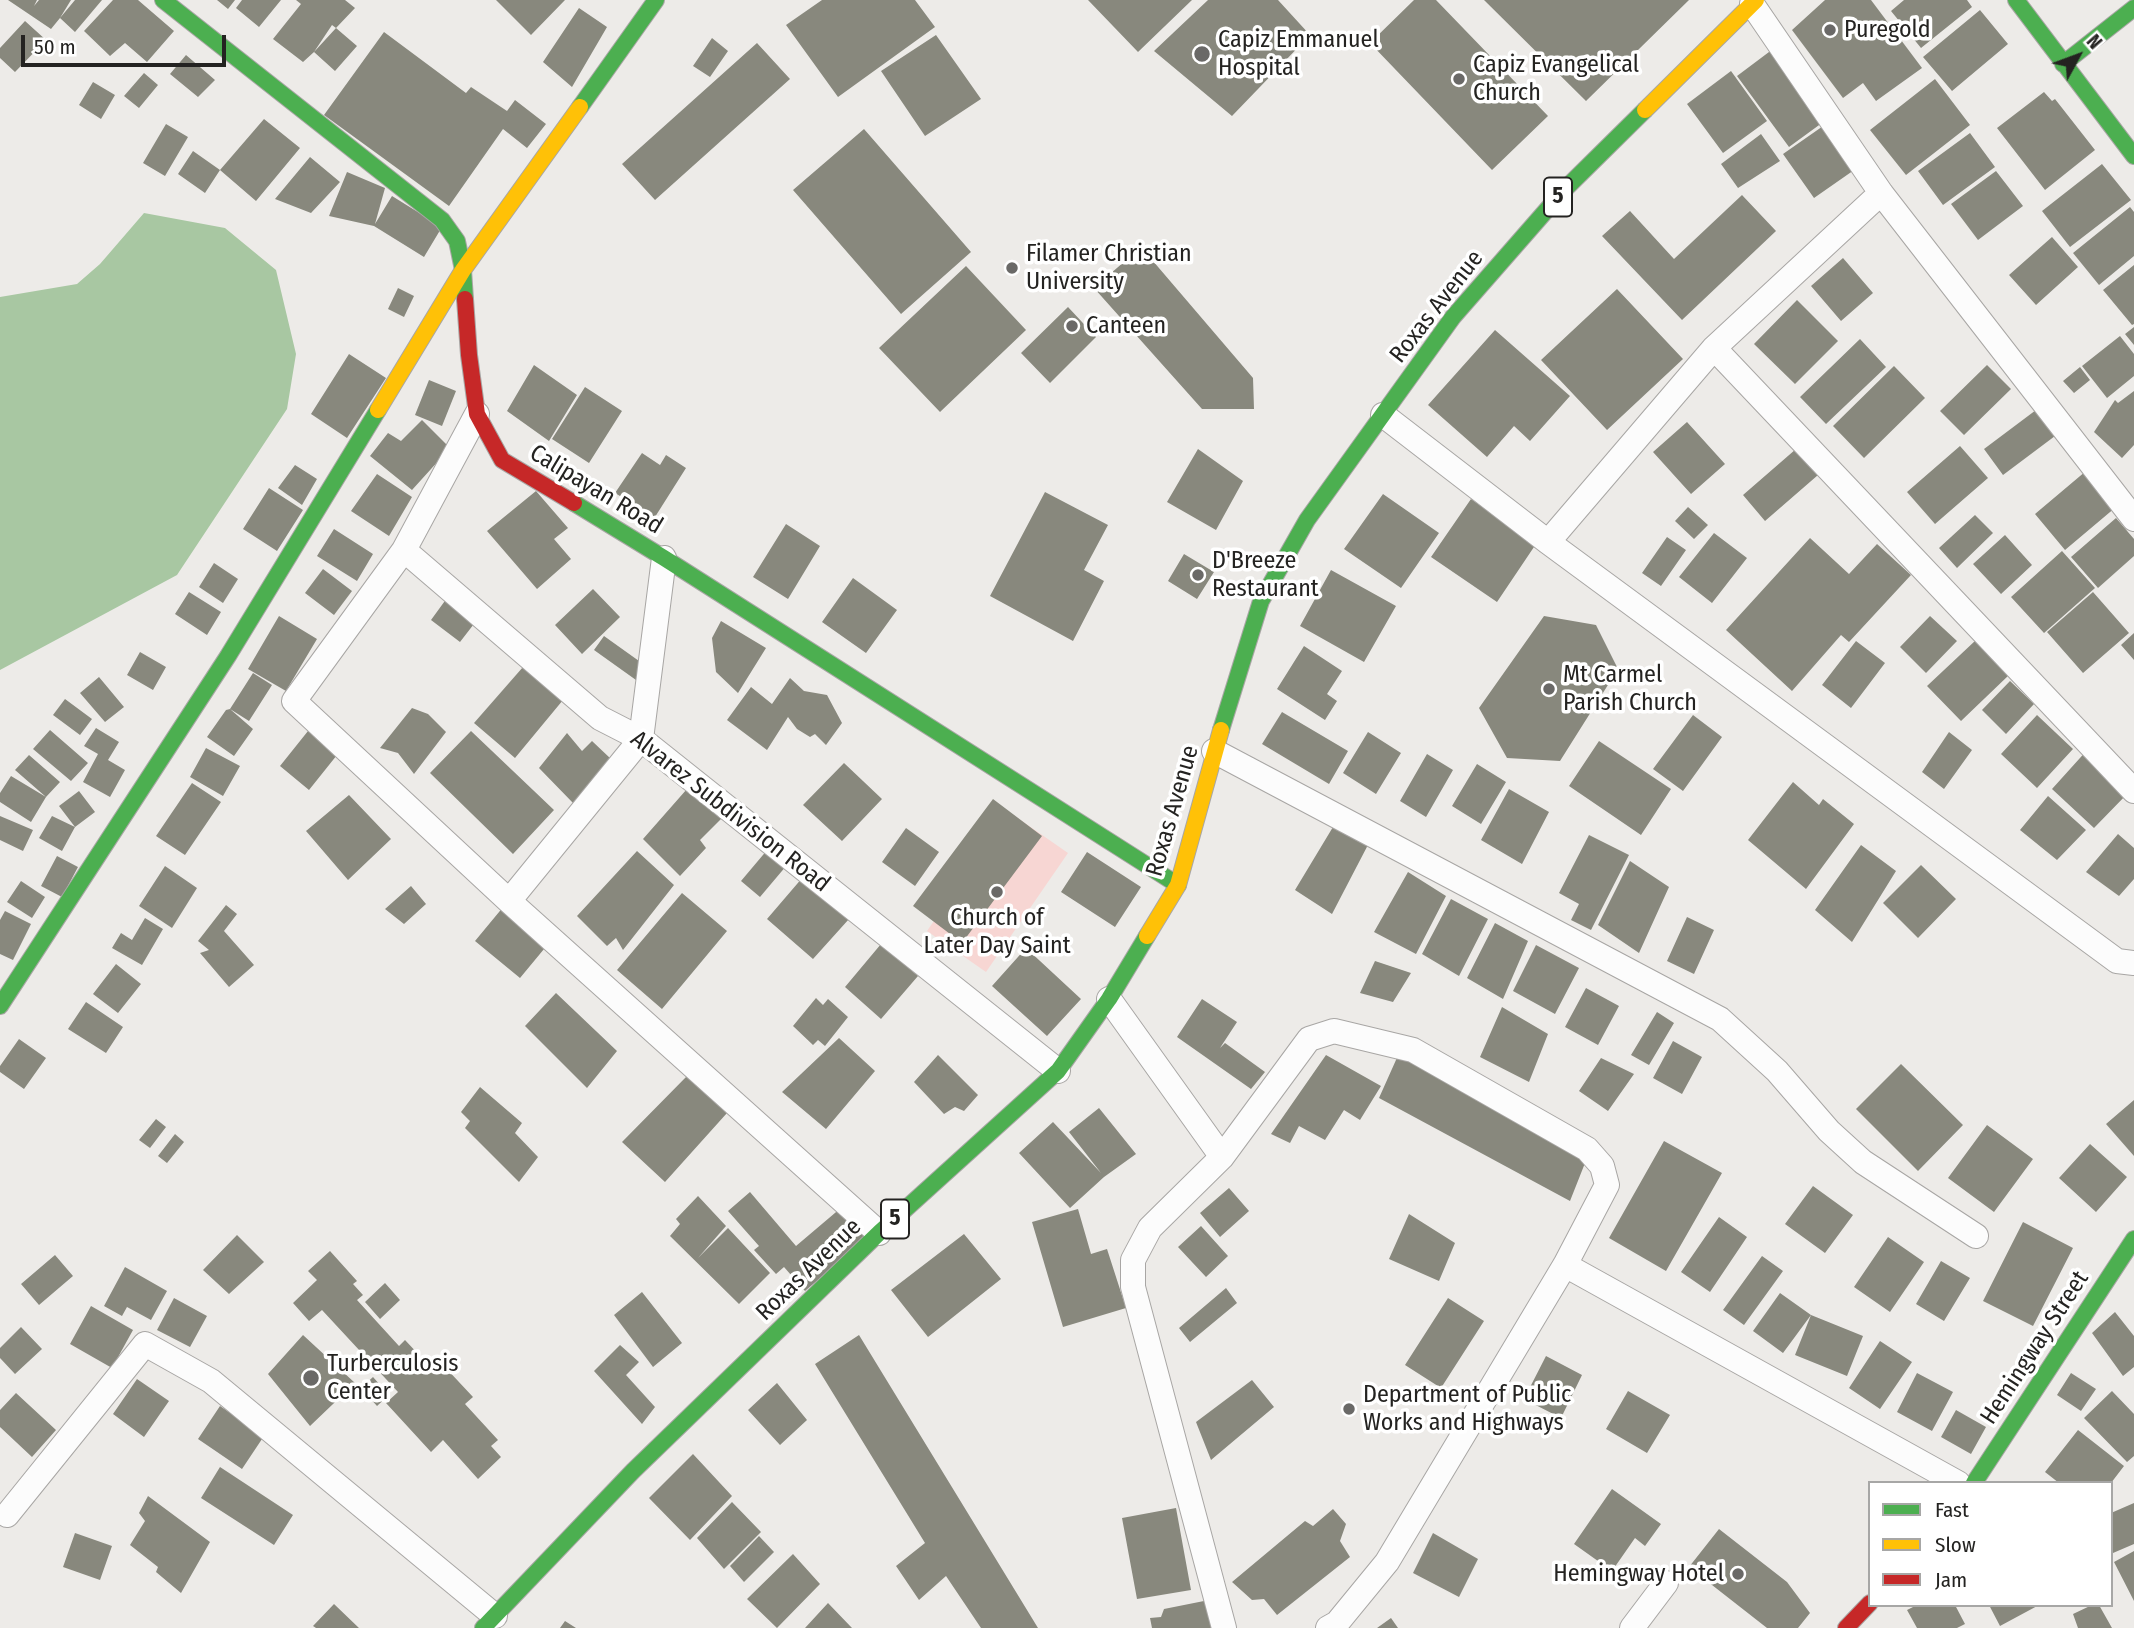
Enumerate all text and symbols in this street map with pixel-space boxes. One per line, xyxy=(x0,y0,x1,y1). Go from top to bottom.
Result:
place label: Puregold xyxy=(1844,16,1931,44)
scale bar xyxy=(24,21,229,65)
north arrow xyxy=(2043,21,2113,91)
marker: Puregold xyxy=(1822,22,1838,38)
place label: Capiz Emmanuel Hospital xyxy=(1218,26,1379,82)
text: N xyxy=(2082,30,2107,54)
text: 50 m xyxy=(34,34,76,60)
marker: Capiz Emmanuel Hospital xyxy=(1192,44,1212,64)
place label: Capiz Evangelical Church xyxy=(1473,51,1639,107)
marker: Capiz Evangelical Church xyxy=(1451,71,1467,87)
road number: 5 xyxy=(1544,178,1572,216)
place label: Filamer Christian University xyxy=(1026,240,1192,296)
street label: Roxas Avenue xyxy=(1384,245,1490,369)
marker: Filamer Christian University xyxy=(1004,260,1020,276)
place label: Canteen xyxy=(1086,312,1166,340)
marker: Canteen xyxy=(1064,318,1080,334)
street label: Calipayan Road xyxy=(524,439,668,541)
place label: D'Breeze Restaurant xyxy=(1212,547,1319,603)
marker: D'Breeze Restaurant xyxy=(1190,567,1206,583)
place label: Mt Carmel Parish Church xyxy=(1563,661,1697,717)
marker: Mt Carmel Parish Church xyxy=(1541,681,1557,697)
street label: Alvarez Subdivision Road xyxy=(625,725,835,899)
street label: Roxas Avenue xyxy=(1141,742,1205,880)
marker: Church of Later Day Saint xyxy=(989,884,1005,900)
place label: Church of Later Day Saint xyxy=(923,904,1071,960)
road number: 5 xyxy=(881,1200,909,1238)
street label: Roxas Avenue xyxy=(750,1213,868,1327)
street label: Hemingway Street xyxy=(1975,1266,2095,1430)
place label: Turberculosis Center xyxy=(327,1350,458,1406)
marker: Turberculosis Center xyxy=(301,1368,321,1388)
place label: Department of Public Works and Highways xyxy=(1363,1381,1571,1437)
marker: Department of Public Works and Highways xyxy=(1341,1401,1357,1417)
legend xyxy=(1868,1481,2113,1607)
text: Fast xyxy=(1935,1497,1969,1523)
text: Slow xyxy=(1935,1532,1976,1558)
place label: Hemingway Hotel xyxy=(1553,1560,1724,1588)
marker: Hemingway Hotel xyxy=(1730,1566,1746,1582)
text: Jam xyxy=(1935,1567,1967,1593)

